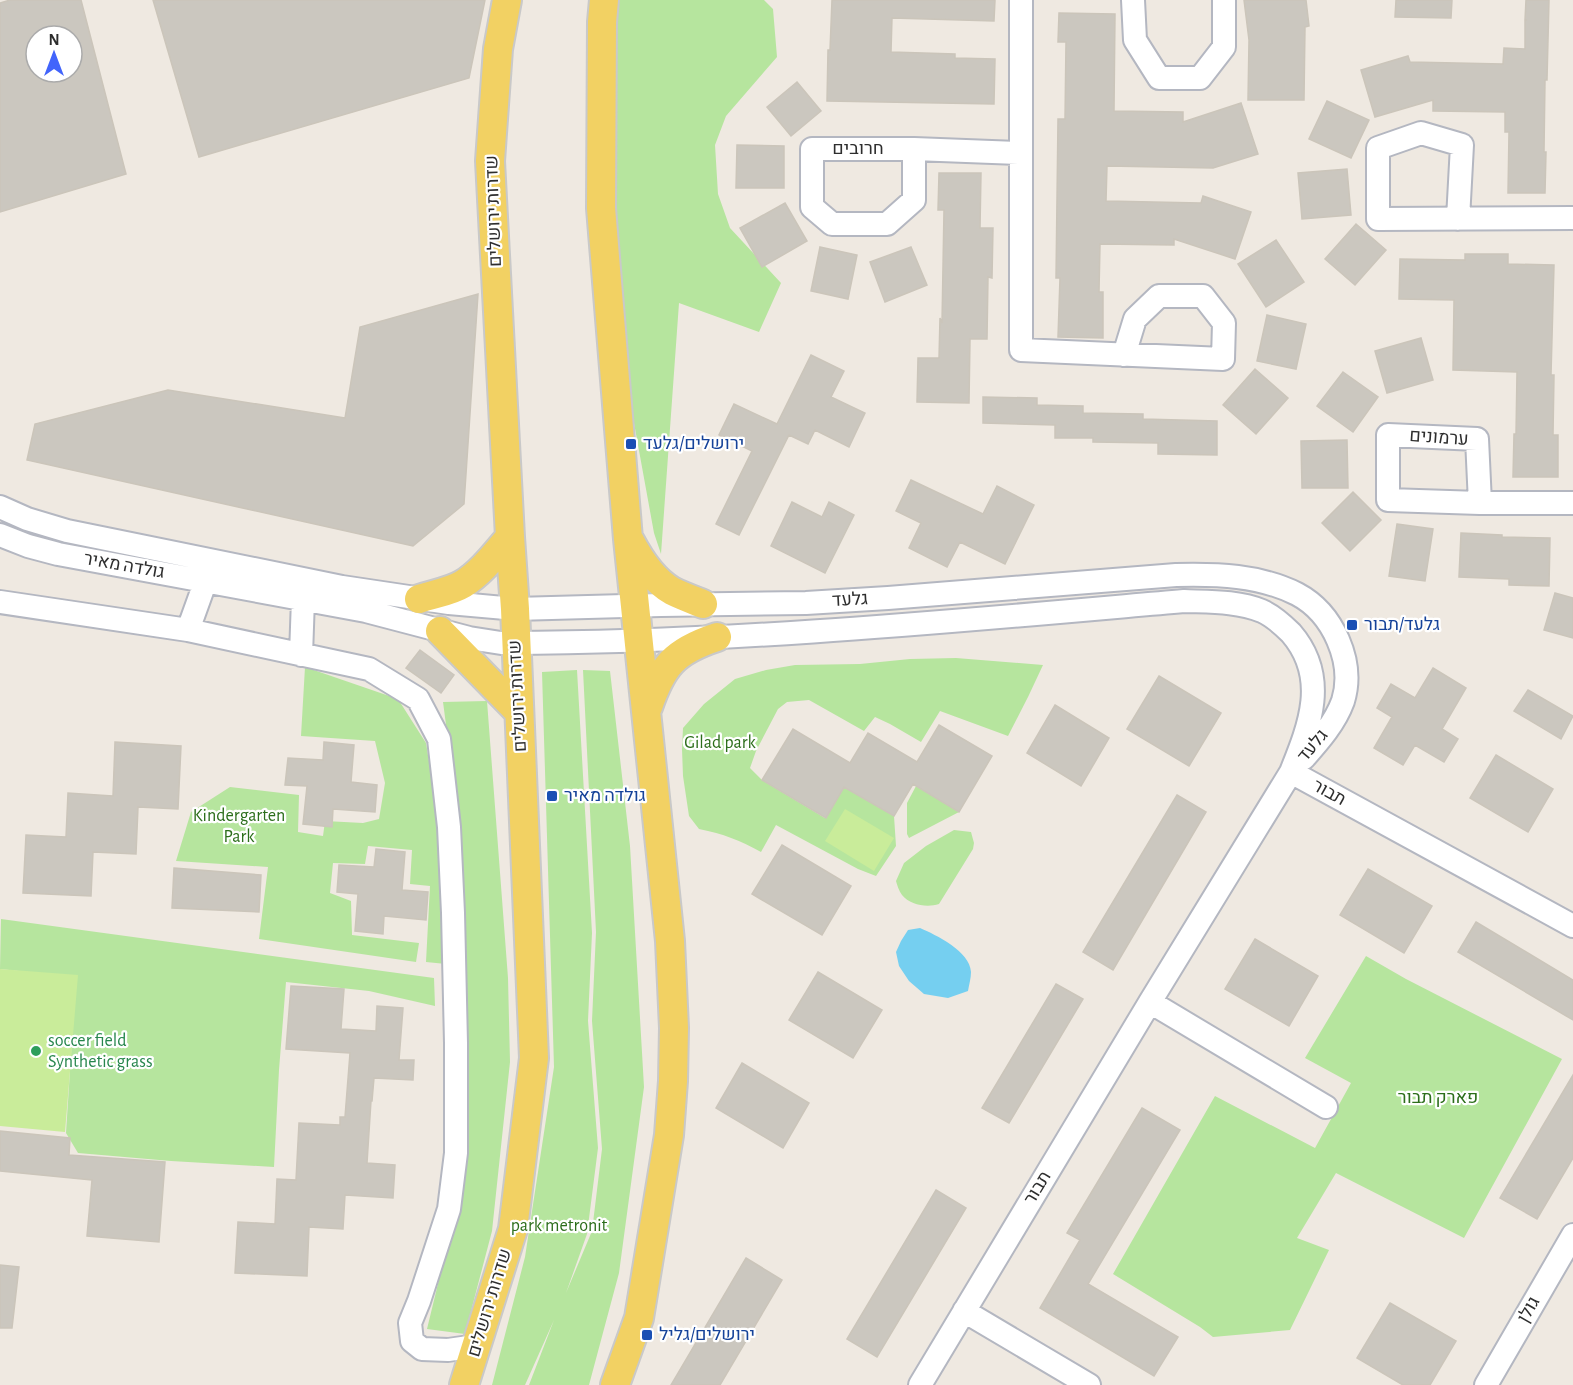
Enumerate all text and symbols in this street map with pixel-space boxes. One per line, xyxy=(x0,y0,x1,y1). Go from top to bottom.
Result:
north arrow xyxy=(24,24,84,84)
text: N xyxy=(48,32,60,48)
street label: חרובים xyxy=(832,140,884,158)
street label: שדרות ירושלים xyxy=(483,155,505,267)
street label: ערמונים xyxy=(1409,427,1469,449)
place label: ירושלים/גלעד xyxy=(643,435,744,453)
marker: ירושלים/גלעד xyxy=(624,437,638,451)
street label: גולדה מאיר xyxy=(82,550,166,582)
street label: גלעד xyxy=(832,590,868,610)
place label: גלעד/תבור xyxy=(1364,616,1440,634)
marker: גלעד/תבור xyxy=(1345,618,1359,632)
street label: שדרות ירושלים xyxy=(506,640,530,752)
street label: גלעד xyxy=(1295,726,1331,766)
park label: Gilad park xyxy=(684,734,757,752)
street label: תבור xyxy=(1309,777,1349,809)
place label: גולדה מאיר xyxy=(564,787,646,805)
marker: גולדה מאיר xyxy=(545,789,559,803)
park label: Kindergarten Park xyxy=(193,807,285,846)
place label: soccer field Synthetic grass xyxy=(48,1032,153,1071)
marker: soccer field Synthetic grass xyxy=(29,1044,43,1058)
park label: פארק תבור xyxy=(1398,1089,1478,1107)
street label: תבור xyxy=(1021,1168,1055,1208)
park label: park metronit xyxy=(511,1217,608,1235)
street label: שדרות ירושלים xyxy=(465,1247,515,1359)
street label: גולן xyxy=(1515,1294,1543,1326)
place label: ירושלים/גליל xyxy=(659,1326,755,1344)
marker: ירושלים/גליל xyxy=(640,1328,654,1342)

